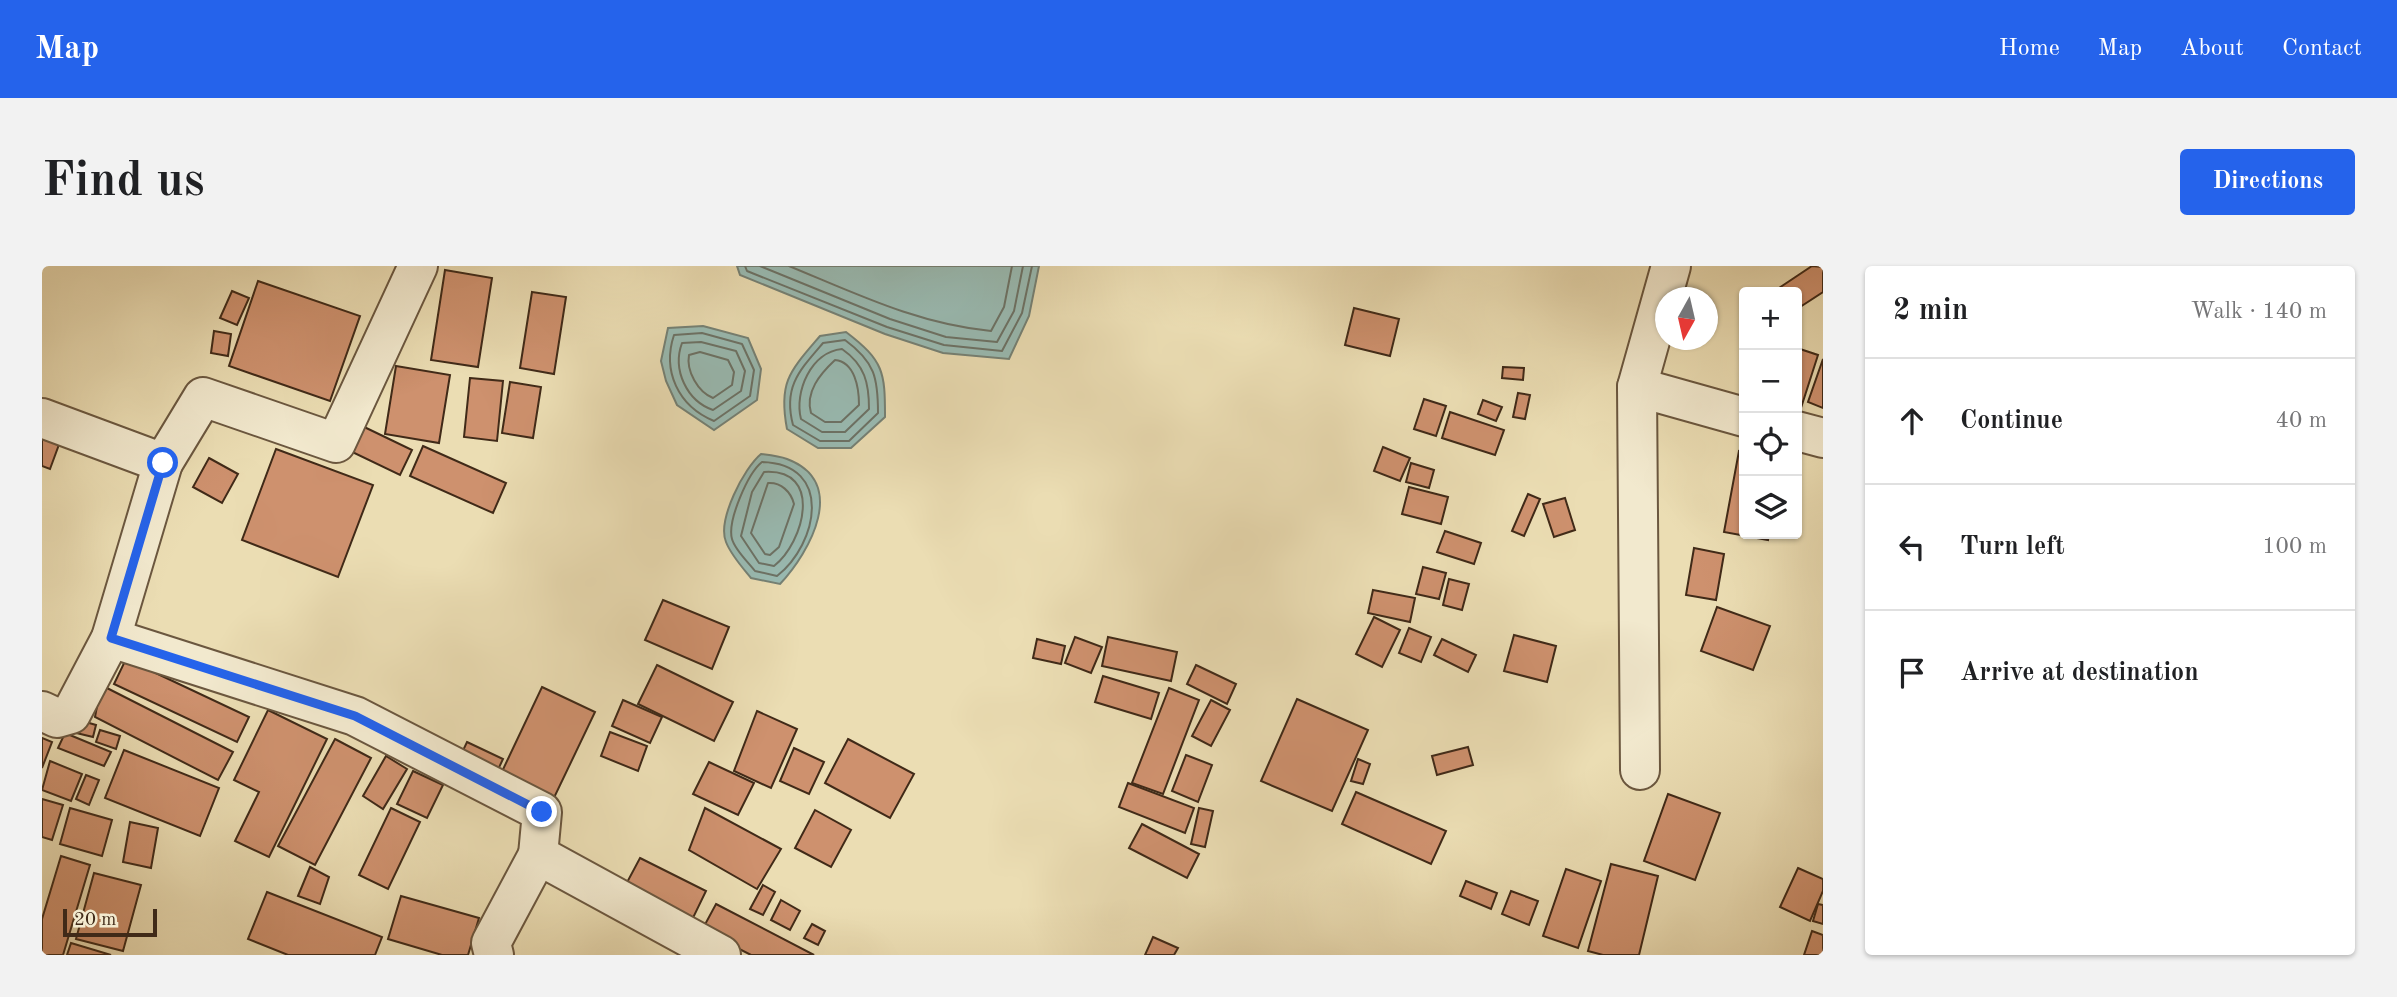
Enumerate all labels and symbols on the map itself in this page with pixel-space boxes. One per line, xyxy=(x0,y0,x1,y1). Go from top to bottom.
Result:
north arrow xyxy=(1655,287,1718,350)
route start xyxy=(147,447,178,478)
route end xyxy=(526,796,557,827)
scale bar xyxy=(63,906,158,938)

